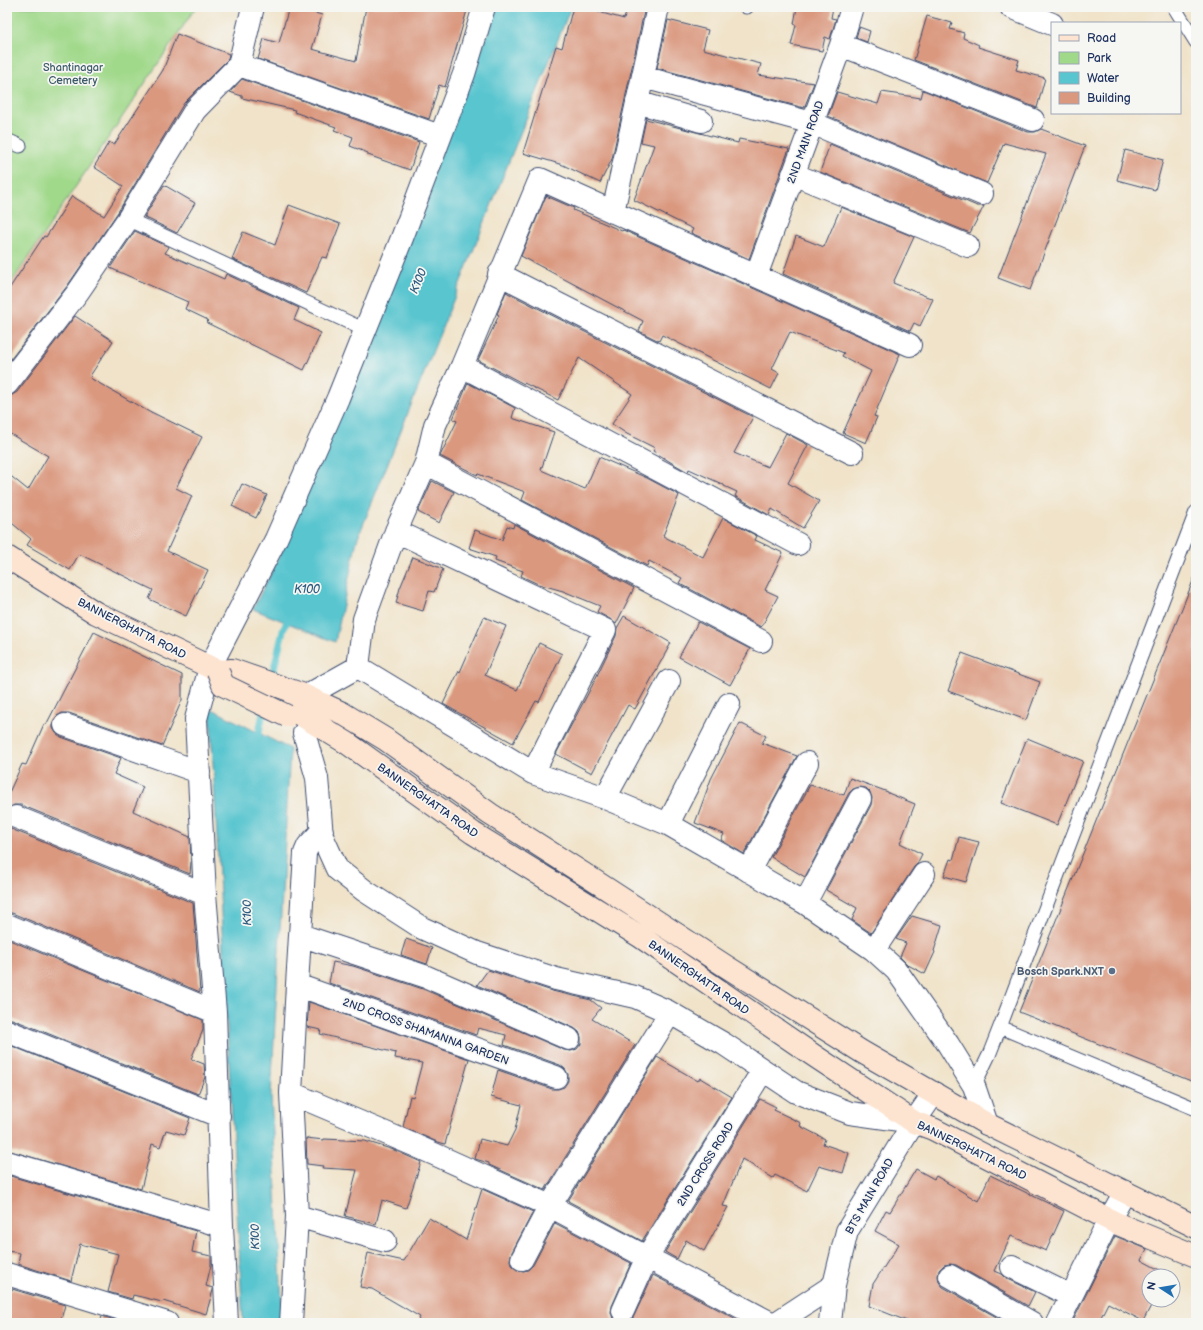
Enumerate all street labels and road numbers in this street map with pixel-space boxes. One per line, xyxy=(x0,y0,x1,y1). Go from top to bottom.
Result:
street label: 2ND MAIN ROAD xyxy=(784,99,826,185)
street label: BANNERGHATTA ROAD xyxy=(75,595,188,662)
street label: BANNERGHATTA ROAD xyxy=(375,761,481,840)
street label: BANNERGHATTA ROAD xyxy=(646,938,752,1017)
street label: 2ND CROSS SHAMANNA GARDEN xyxy=(341,995,511,1068)
street label: BANNERGHATTA ROAD xyxy=(915,1118,1029,1183)
street label: 2ND CROSS ROAD xyxy=(674,1120,737,1209)
street label: BTS MAIN ROAD xyxy=(842,1156,896,1236)

